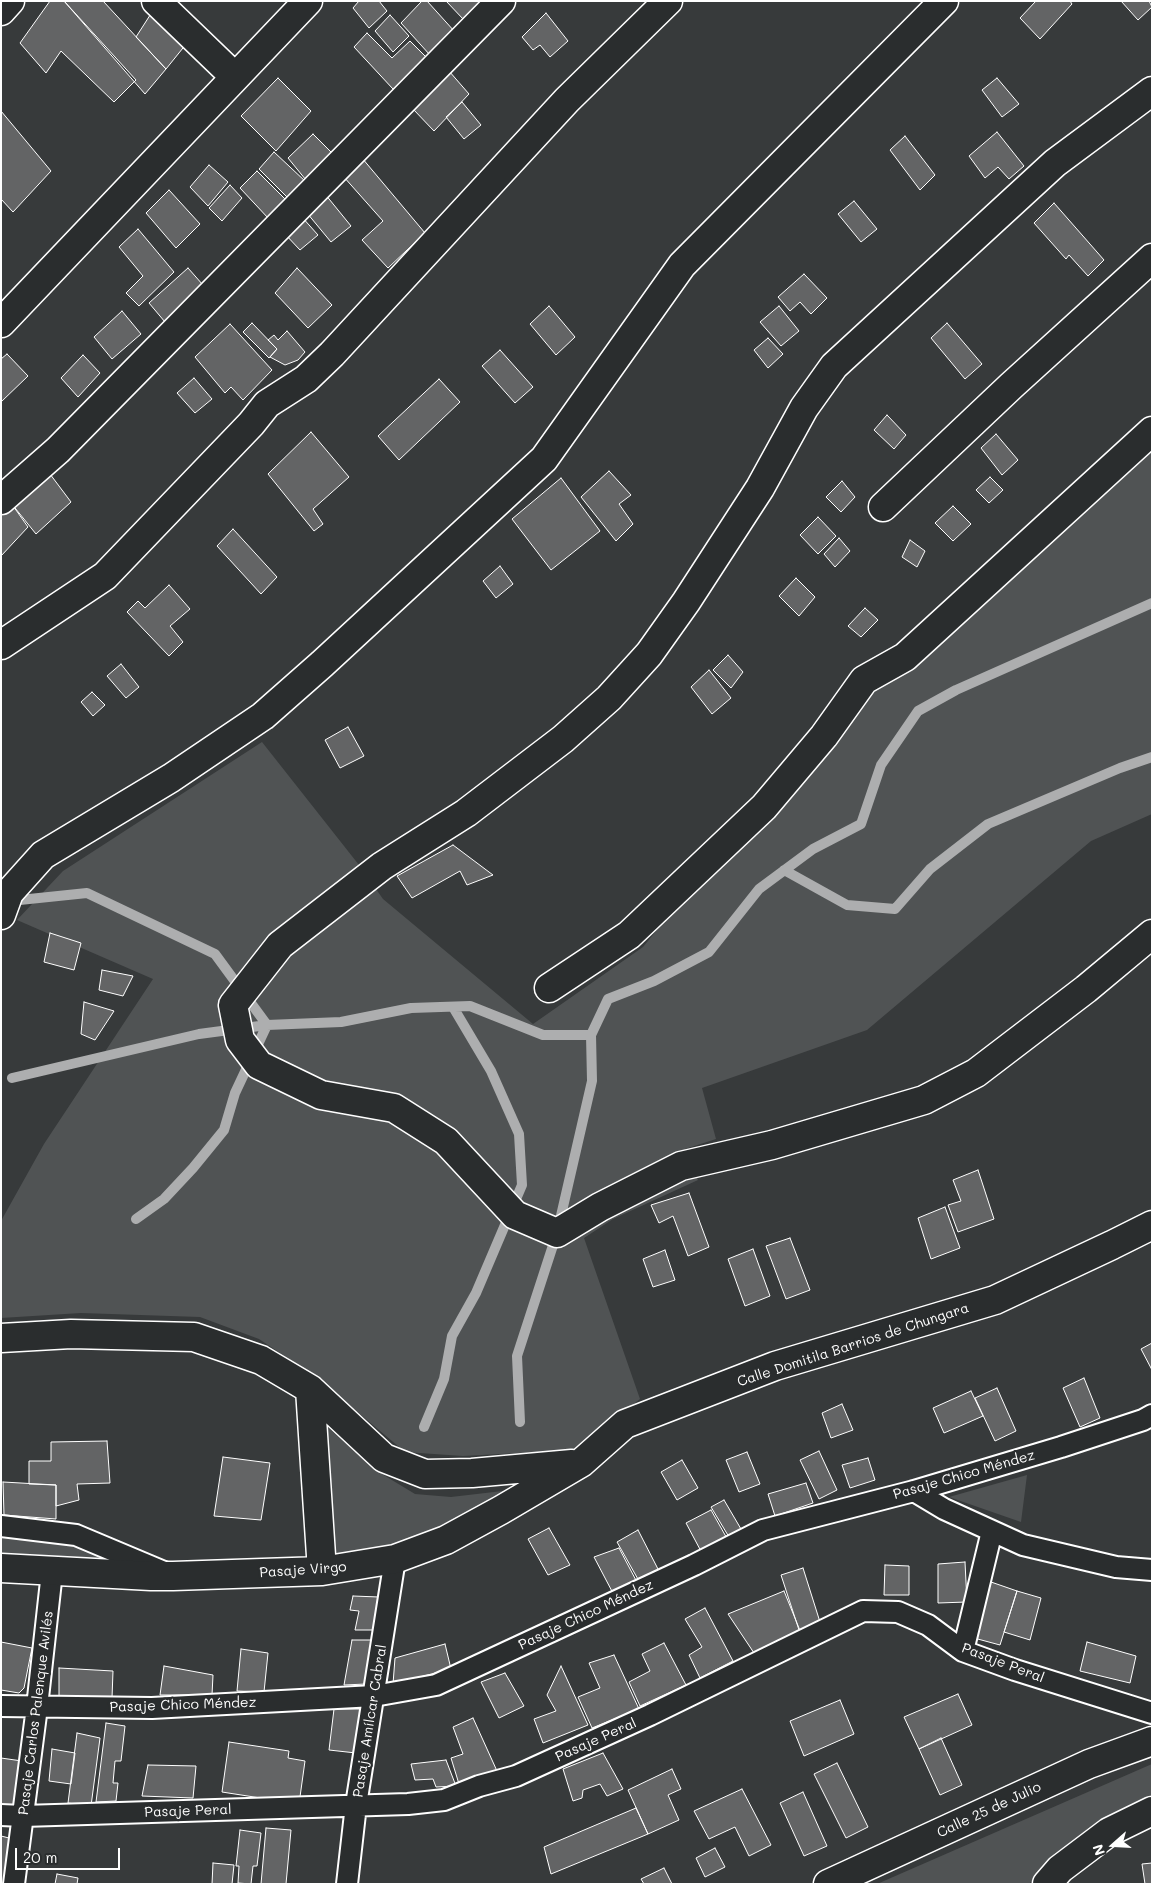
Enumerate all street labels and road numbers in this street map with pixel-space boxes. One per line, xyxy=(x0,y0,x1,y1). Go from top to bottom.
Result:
street label: Calle Domitila Barrios de Chungara xyxy=(735,1300,971,1390)
street label: Pasaje Chico Méndez xyxy=(891,1447,1037,1503)
street label: Pasaje Virgo xyxy=(259,1559,347,1581)
street label: Pasaje Chico Méndez xyxy=(516,1576,656,1654)
street label: Pasaje Carlos Palenque Avilés xyxy=(15,1610,57,1816)
street label: Pasaje Peral xyxy=(959,1640,1047,1686)
street label: Pasaje Amílcar Cabral xyxy=(350,1643,390,1799)
street label: Pasaje Chico Méndez xyxy=(109,1694,257,1716)
street label: Pasaje Peral xyxy=(553,1715,639,1765)
street label: Calle 25 de Julio xyxy=(934,1779,1044,1841)
street label: Pasaje Peral xyxy=(144,1801,232,1821)

